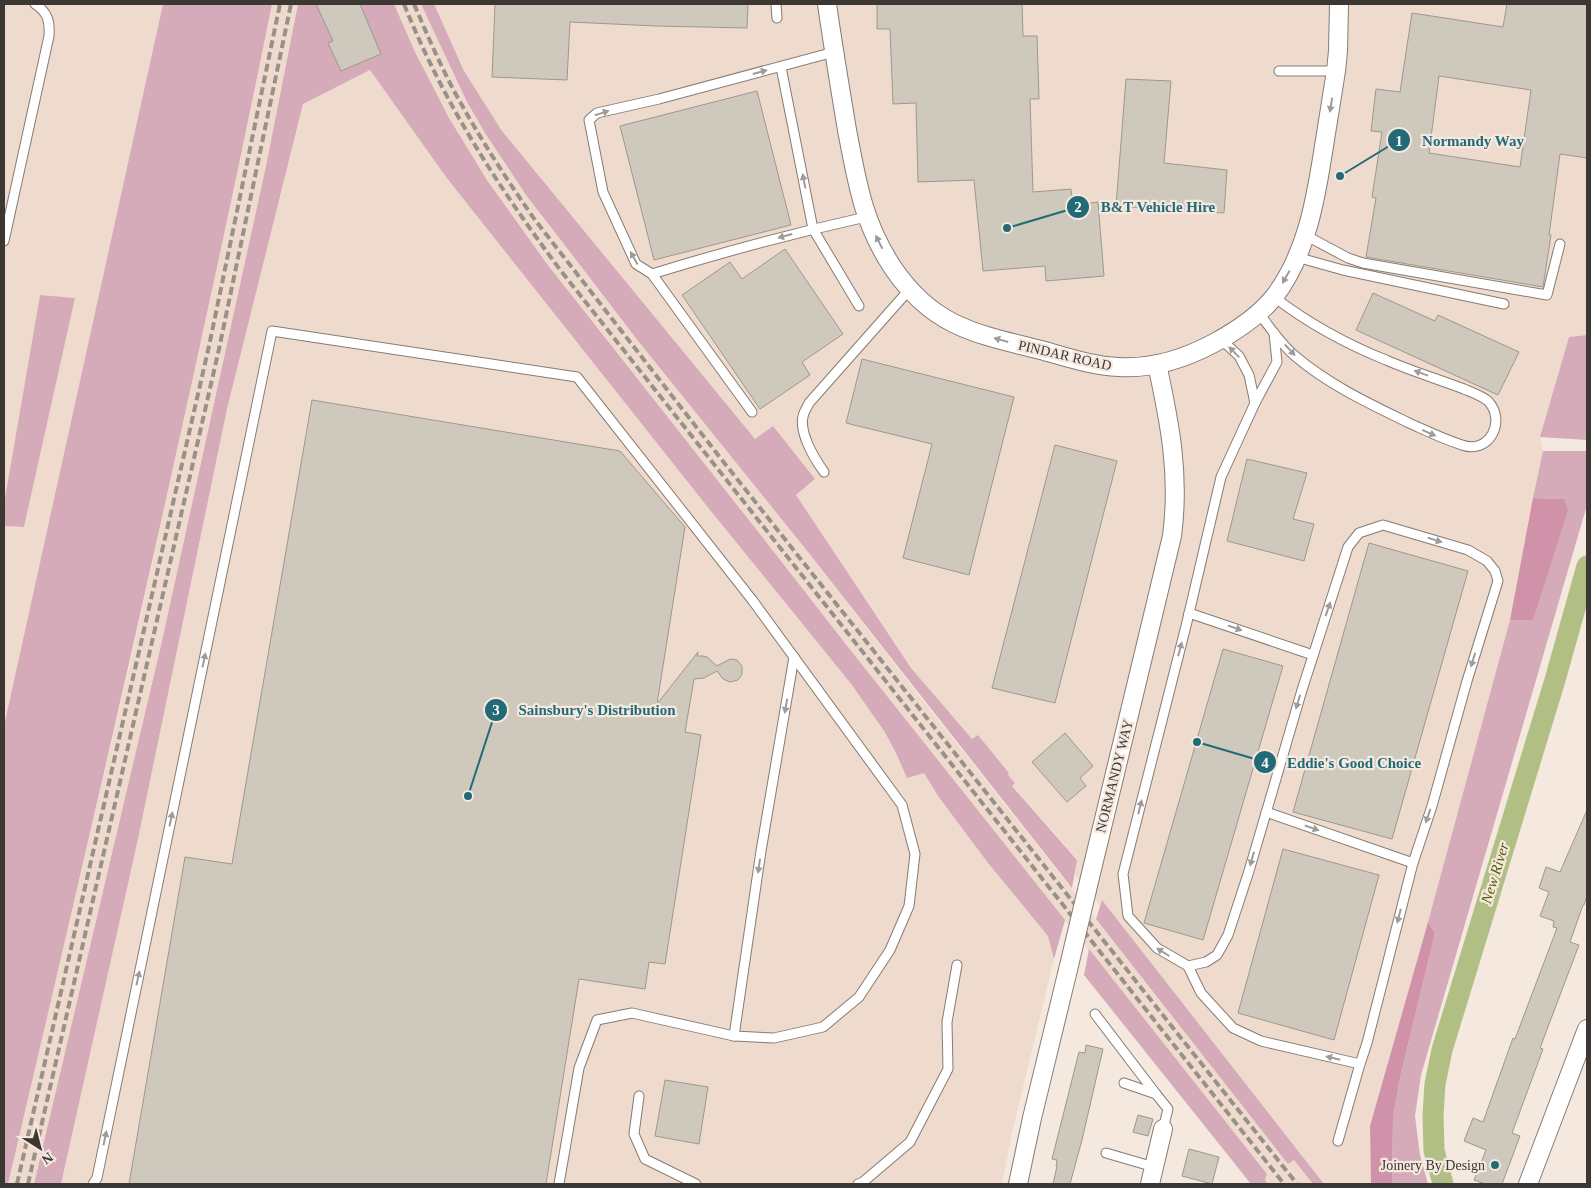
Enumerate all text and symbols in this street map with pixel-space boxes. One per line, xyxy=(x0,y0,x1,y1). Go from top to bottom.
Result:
one-way arrow xyxy=(752,68,767,76)
one-way arrow xyxy=(1326,97,1334,113)
one-way arrow xyxy=(595,109,610,117)
callout: Normandy Way xyxy=(1386,125,1534,155)
text: 1 xyxy=(1395,133,1403,149)
text: Normandy Way xyxy=(1422,133,1524,149)
one-way arrow xyxy=(799,173,807,189)
callout: B&T Vehicle Hire xyxy=(1065,192,1225,222)
text: 2 xyxy=(1074,199,1082,215)
text: B&T Vehicle Hire xyxy=(1101,199,1216,215)
one-way arrow xyxy=(777,232,792,240)
one-way arrow xyxy=(875,235,883,250)
one-way arrow xyxy=(630,251,638,266)
one-way arrow xyxy=(1281,271,1290,284)
one-way arrow xyxy=(993,335,1008,343)
street label: PINDAR ROAD xyxy=(1017,337,1113,374)
one-way arrow xyxy=(1284,344,1296,356)
one-way arrow xyxy=(1228,346,1240,358)
one-way arrow xyxy=(1413,369,1428,377)
one-way arrow xyxy=(1422,429,1436,437)
one-way arrow xyxy=(1427,537,1442,545)
one-way arrow xyxy=(1325,601,1333,616)
one-way arrow xyxy=(1228,625,1243,633)
one-way arrow xyxy=(1176,642,1184,657)
one-way arrow xyxy=(200,652,208,668)
one-way arrow xyxy=(1469,653,1477,668)
one-way arrow xyxy=(1294,694,1302,709)
callout: Sainsbury's Distribution xyxy=(483,695,686,725)
one-way arrow xyxy=(782,698,790,714)
text: 3 xyxy=(492,702,500,718)
text: Sainsbury's Distribution xyxy=(518,702,676,718)
street label: NORMANDY WAY xyxy=(1093,718,1136,834)
callout: Eddie's Good Choice xyxy=(1252,747,1432,777)
text: 4 xyxy=(1261,755,1269,771)
text: Eddie's Good Choice xyxy=(1287,755,1421,771)
one-way arrow xyxy=(1136,799,1144,814)
one-way arrow xyxy=(1424,809,1432,824)
one-way arrow xyxy=(167,812,175,827)
one-way arrow xyxy=(1304,825,1319,832)
water label: New River xyxy=(1478,840,1512,906)
one-way arrow xyxy=(1248,852,1256,867)
one-way arrow xyxy=(755,858,763,874)
one-way arrow xyxy=(1395,909,1403,924)
one-way arrow xyxy=(1157,947,1170,956)
one-way arrow xyxy=(134,971,142,986)
one-way arrow xyxy=(1326,1054,1341,1062)
north arrow xyxy=(15,1123,65,1173)
one-way arrow xyxy=(101,1130,109,1145)
text: N xyxy=(39,1149,56,1167)
place label: Joinery By Design xyxy=(1381,1158,1485,1173)
marker: Joinery By Design xyxy=(1489,1159,1501,1171)

